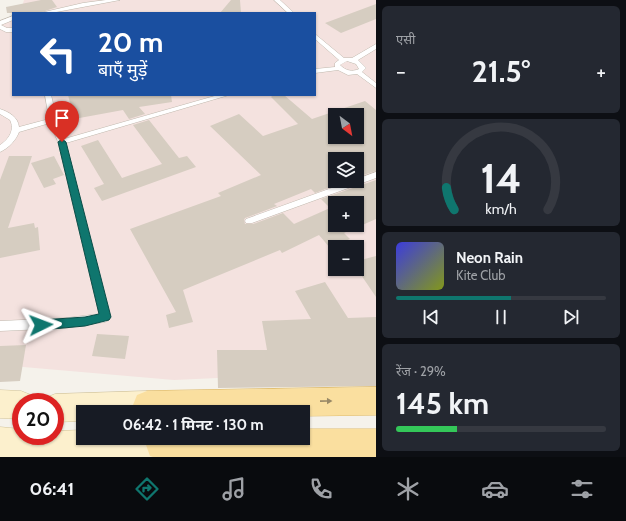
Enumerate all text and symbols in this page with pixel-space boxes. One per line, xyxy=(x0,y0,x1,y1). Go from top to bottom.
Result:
text: 20 m xyxy=(98,25,163,59)
icon: left xyxy=(32,28,84,80)
text: एसी xyxy=(396,31,415,47)
text: 21.5° xyxy=(472,53,530,90)
text: − xyxy=(396,58,406,85)
text: + xyxy=(596,58,606,85)
text: बाएँ मुड़ें xyxy=(98,59,147,81)
pin xyxy=(45,101,79,142)
icon: arrive xyxy=(51,107,73,129)
north arrow xyxy=(328,108,364,144)
map controls xyxy=(328,108,364,276)
button: layers xyxy=(328,152,364,188)
text: 14 xyxy=(480,153,522,203)
button: + xyxy=(328,196,364,232)
text: km/h xyxy=(485,200,517,218)
button: − xyxy=(328,240,364,276)
text: Neon Rain xyxy=(456,249,523,267)
text: Kite Club xyxy=(456,267,505,283)
position arrow xyxy=(20,304,62,346)
icon: previous xyxy=(420,306,442,328)
icon: pause xyxy=(490,306,512,328)
icon: next xyxy=(560,306,582,328)
text: रेंज · 29% xyxy=(396,363,446,379)
text: 145 km xyxy=(396,385,489,422)
speed limit sign: 20 xyxy=(12,393,64,445)
one-way arrow xyxy=(320,398,333,404)
text: 06:42 · 1 मिनट · 130 m xyxy=(122,416,264,434)
icon: directions xyxy=(133,475,161,503)
icon: music xyxy=(220,475,248,503)
icon: phone xyxy=(307,475,335,503)
icon: climate xyxy=(394,475,422,503)
icon: car xyxy=(481,475,509,503)
icon: filters xyxy=(568,475,596,503)
text: 06:41 xyxy=(30,478,74,500)

